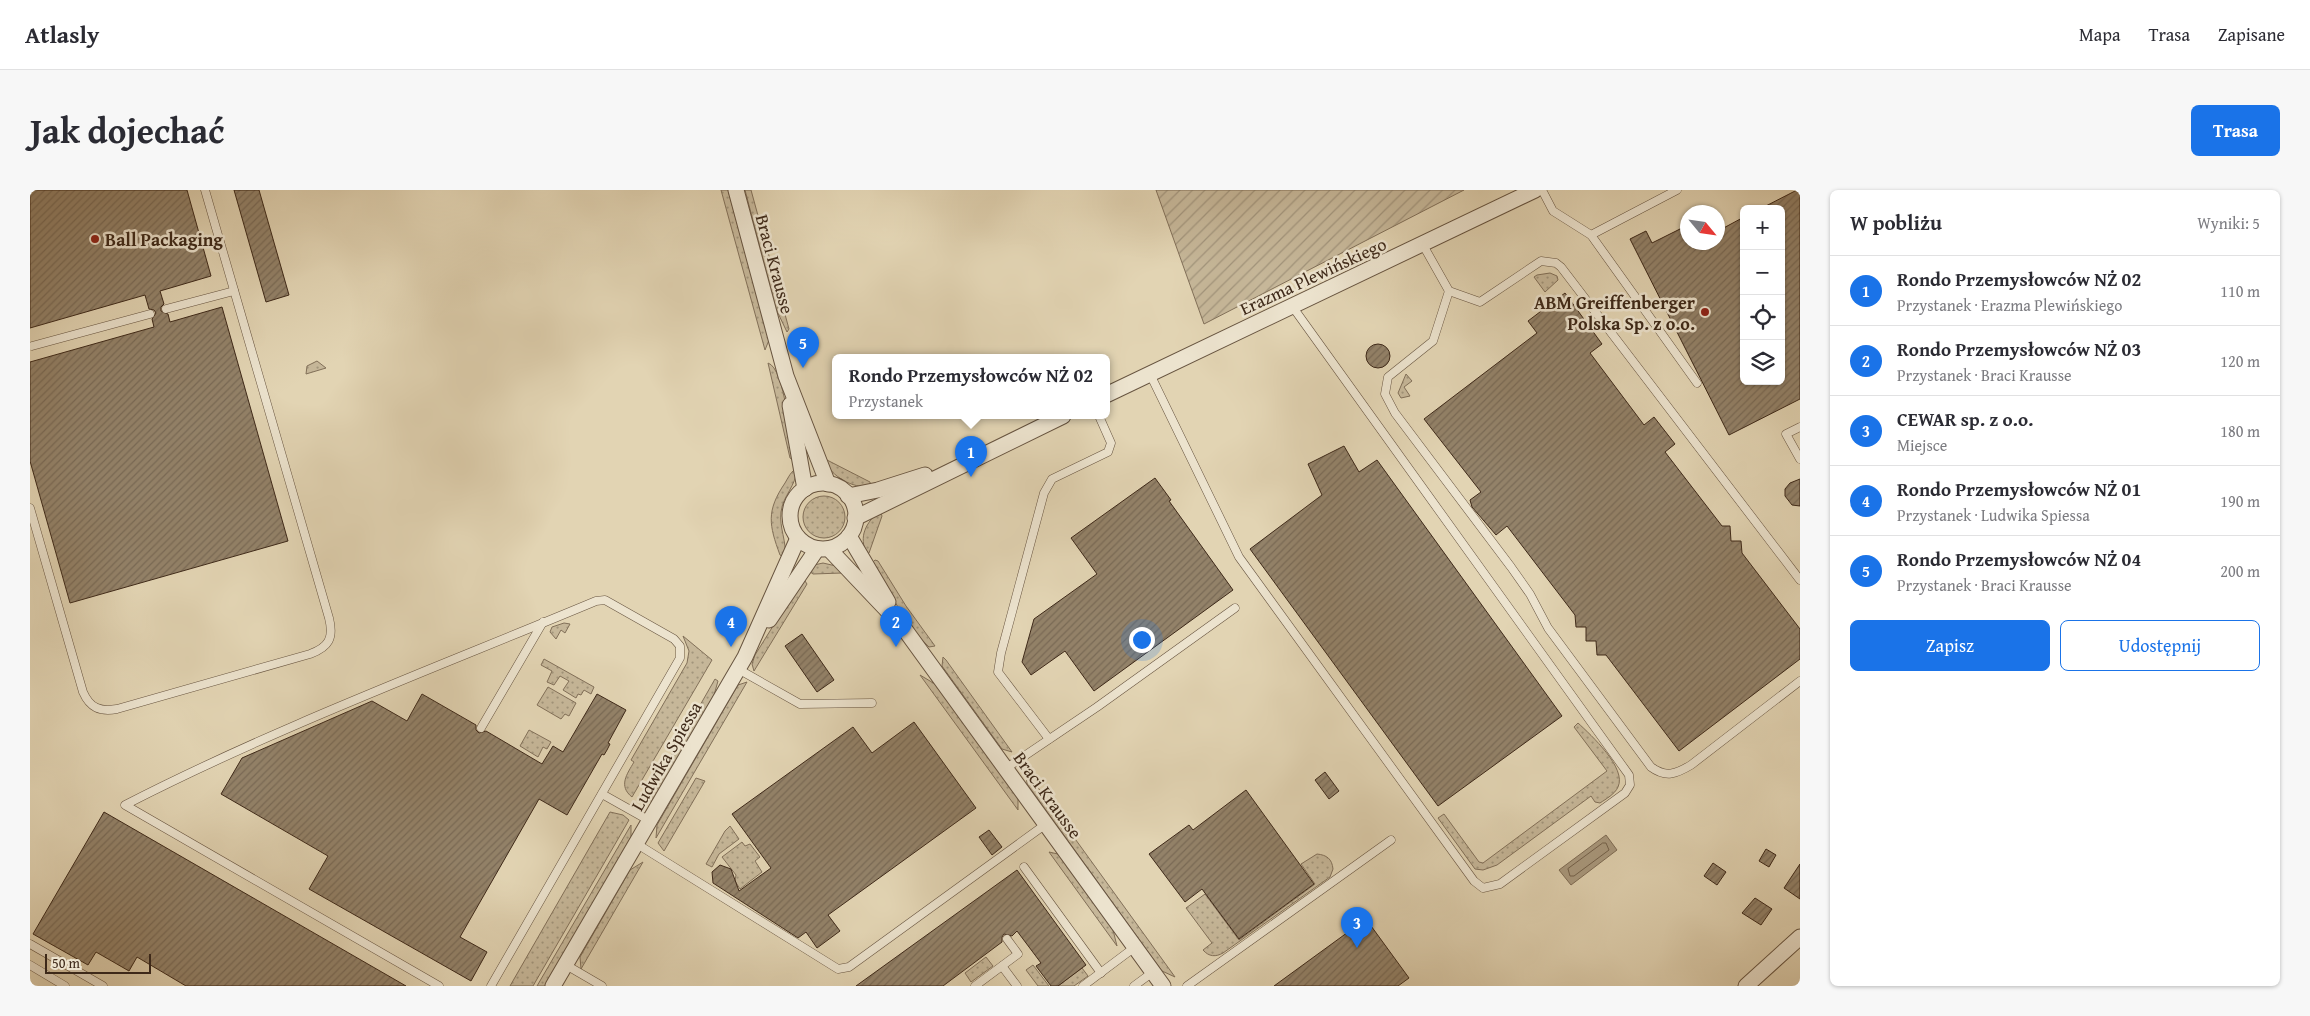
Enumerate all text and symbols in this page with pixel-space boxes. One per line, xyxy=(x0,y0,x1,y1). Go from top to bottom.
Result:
text: Atlasly xyxy=(25,17,99,52)
text: Mapa xyxy=(2079,21,2120,48)
text: Trasa xyxy=(2148,21,2190,48)
text: Zapisane xyxy=(2218,21,2285,48)
text: Jak dojechać xyxy=(30,105,224,156)
button: Trasa xyxy=(2191,105,2280,156)
north arrow xyxy=(1680,205,1725,250)
map controls xyxy=(1740,205,1785,385)
button: + xyxy=(1740,205,1785,250)
text: W pobliżu xyxy=(1850,207,1942,238)
street label: Braci Krausse xyxy=(749,211,801,317)
text: Wyniki: 5 xyxy=(2197,211,2260,235)
place label: Ball Packaging xyxy=(105,226,223,253)
street label: Erazma Plewińskiego xyxy=(1235,230,1391,322)
marker: Ball Packaging xyxy=(89,233,101,245)
button: − xyxy=(1740,250,1785,295)
text: Rondo Przemysłowców NŻ 02 xyxy=(1897,265,2141,293)
text: 1 xyxy=(1862,279,1870,303)
text: 110 m xyxy=(2220,279,2260,303)
place label: ABM Greiffenberger Polska Sp. z o.o. xyxy=(1534,289,1696,337)
text: Przystanek · Erazma Plewińskiego xyxy=(1897,293,2122,317)
button: locate xyxy=(1740,295,1785,340)
marker: ABM Greiffenberger Polska Sp. z o.o. xyxy=(1699,306,1711,318)
pin: 5 xyxy=(787,327,819,368)
text: Rondo Przemysłowców NŻ 03 xyxy=(1897,335,2141,363)
button: layers xyxy=(1740,340,1785,385)
text: 2 xyxy=(1862,349,1870,373)
text: 120 m xyxy=(2220,349,2260,373)
popup xyxy=(832,354,1110,419)
text: Rondo Przemysłowców NŻ 02 xyxy=(849,361,1093,389)
text: Przystanek · Braci Krausse xyxy=(1897,363,2072,387)
text: Przystanek xyxy=(849,389,923,413)
text: CEWAR sp. z o.o. xyxy=(1897,405,2033,433)
text: 3 xyxy=(1862,419,1870,443)
text: 180 m xyxy=(2220,419,2260,443)
text: Miejsce xyxy=(1897,433,1947,457)
pin: 1 xyxy=(955,436,987,477)
text: Rondo Przemysłowców NŻ 01 xyxy=(1897,475,2141,503)
text: 4 xyxy=(1862,489,1870,513)
text: 190 m xyxy=(2220,489,2260,513)
text: Przystanek · Ludwika Spiessa xyxy=(1897,503,2090,527)
text: Rondo Przemysłowców NŻ 04 xyxy=(1897,545,2141,573)
text: 5 xyxy=(1862,559,1870,583)
text: 200 m xyxy=(2220,559,2260,583)
text: Przystanek · Braci Krausse xyxy=(1897,573,2072,597)
pin: 4 xyxy=(715,606,747,647)
pin: 2 xyxy=(880,606,912,647)
button: Zapisz xyxy=(1850,620,2050,671)
button: Udostępnij xyxy=(2060,620,2260,671)
your location xyxy=(1129,627,1155,653)
street label: Ludwika Spiessa xyxy=(624,696,709,816)
street label: Braci Krausse xyxy=(1007,746,1089,844)
pin: 3 xyxy=(1341,907,1373,948)
scale bar xyxy=(45,951,151,974)
text: 50 m xyxy=(52,953,80,973)

